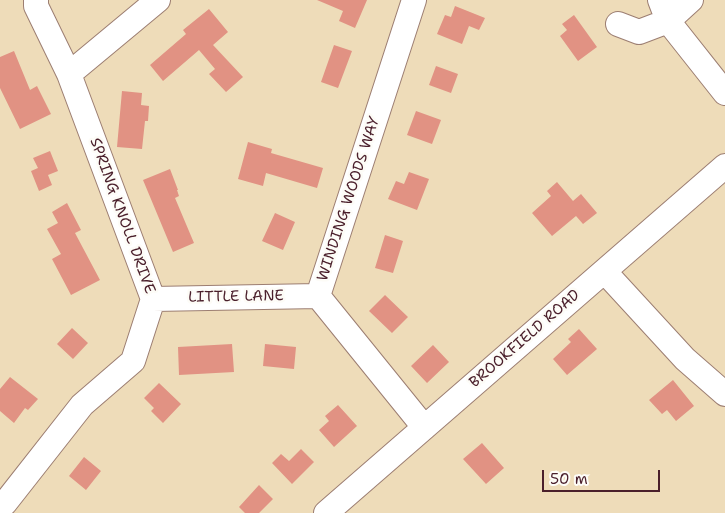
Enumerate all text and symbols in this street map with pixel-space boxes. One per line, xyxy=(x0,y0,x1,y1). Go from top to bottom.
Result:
street label: WINDING WOODS WAY xyxy=(314,114,384,284)
street label: SPRING KNOLL DRIVE xyxy=(85,136,159,296)
street label: BROOKFIELD ROAD xyxy=(466,286,584,392)
street label: LITTLE LANE xyxy=(188,287,284,307)
scale bar xyxy=(545,460,662,492)
text: 50 m xyxy=(550,469,588,489)

